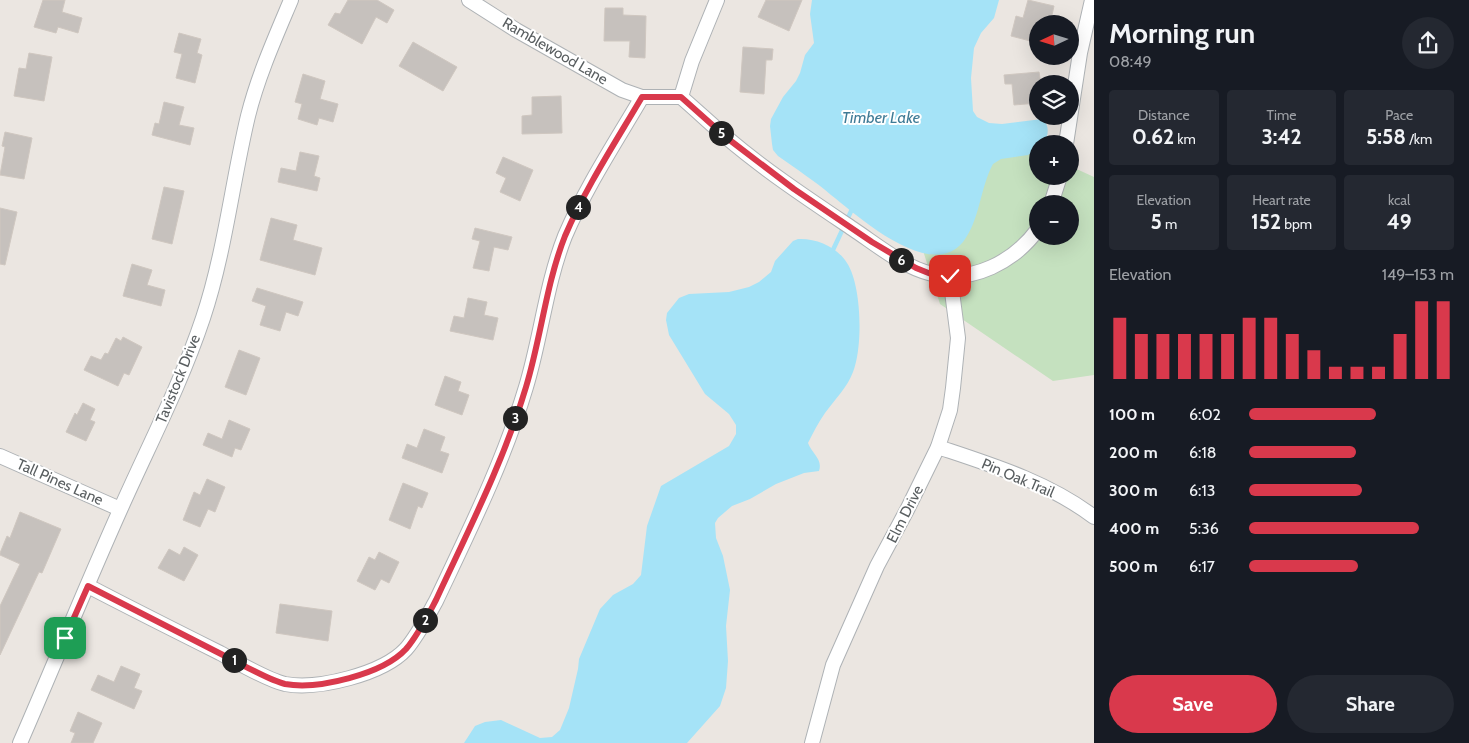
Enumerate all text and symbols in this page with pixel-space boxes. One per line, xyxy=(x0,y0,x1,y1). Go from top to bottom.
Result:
street label: Ramblewood Lane xyxy=(499,14,611,89)
north arrow xyxy=(1029,15,1079,65)
map controls xyxy=(1029,15,1079,245)
text: Morning run xyxy=(1109,16,1255,50)
button: share xyxy=(1402,17,1454,69)
text: 08:49 xyxy=(1109,52,1152,71)
button: layers xyxy=(1029,75,1079,125)
text: Distance xyxy=(1138,106,1190,124)
text: Time xyxy=(1267,106,1296,124)
text: Pace xyxy=(1385,106,1413,124)
water label: Timber Lake xyxy=(842,108,920,127)
pin: 5 xyxy=(708,120,734,146)
text: 5 xyxy=(718,124,725,142)
text: 0.62 xyxy=(1132,124,1174,149)
text: 3:42 xyxy=(1261,124,1302,149)
text: 5:58 xyxy=(1366,124,1406,149)
text: km xyxy=(1174,130,1196,148)
text: /km xyxy=(1406,130,1432,148)
button: + xyxy=(1029,135,1079,185)
text: Elevation xyxy=(1136,191,1191,209)
text: Heart rate xyxy=(1252,191,1311,209)
text: kcal xyxy=(1388,191,1410,209)
pin: 4 xyxy=(566,194,590,220)
button: − xyxy=(1029,195,1079,245)
text: 4 xyxy=(574,198,583,216)
text: 5 xyxy=(1150,209,1162,234)
text: 152 xyxy=(1251,209,1281,234)
text: 49 xyxy=(1387,209,1412,234)
text: m xyxy=(1162,215,1177,233)
text: bpm xyxy=(1281,215,1312,233)
pin: 6 xyxy=(888,248,914,272)
text: 6 xyxy=(898,251,905,269)
pin xyxy=(929,255,971,297)
icon: check xyxy=(936,262,964,290)
text: Elevation xyxy=(1109,265,1172,284)
text: 149–153 m xyxy=(1382,265,1454,284)
street label: Tavistock Drive xyxy=(152,331,204,426)
text: 100 m xyxy=(1109,405,1155,424)
text: 6:02 xyxy=(1189,405,1221,424)
pin: 3 xyxy=(502,406,528,430)
text: 3 xyxy=(512,409,519,427)
text: 200 m xyxy=(1109,443,1158,462)
text: 6:18 xyxy=(1189,443,1216,462)
street label: Tall Pines Lane xyxy=(14,455,106,509)
street label: Pin Oak Trail xyxy=(979,455,1058,502)
text: 300 m xyxy=(1109,481,1158,500)
text: 6:13 xyxy=(1189,481,1215,500)
street label: Elm Drive xyxy=(883,482,927,546)
text: 400 m xyxy=(1109,519,1159,538)
text: 5:36 xyxy=(1189,519,1219,538)
text: 500 m xyxy=(1109,557,1158,576)
text: 6:17 xyxy=(1189,557,1215,576)
pin: 2 xyxy=(412,608,438,632)
text: 2 xyxy=(422,611,429,629)
pin xyxy=(44,617,86,659)
icon: arrive xyxy=(51,624,79,652)
pin: 1 xyxy=(222,648,246,672)
text: 1 xyxy=(232,651,237,669)
button: Save xyxy=(1109,675,1277,733)
button: Share xyxy=(1287,675,1454,733)

